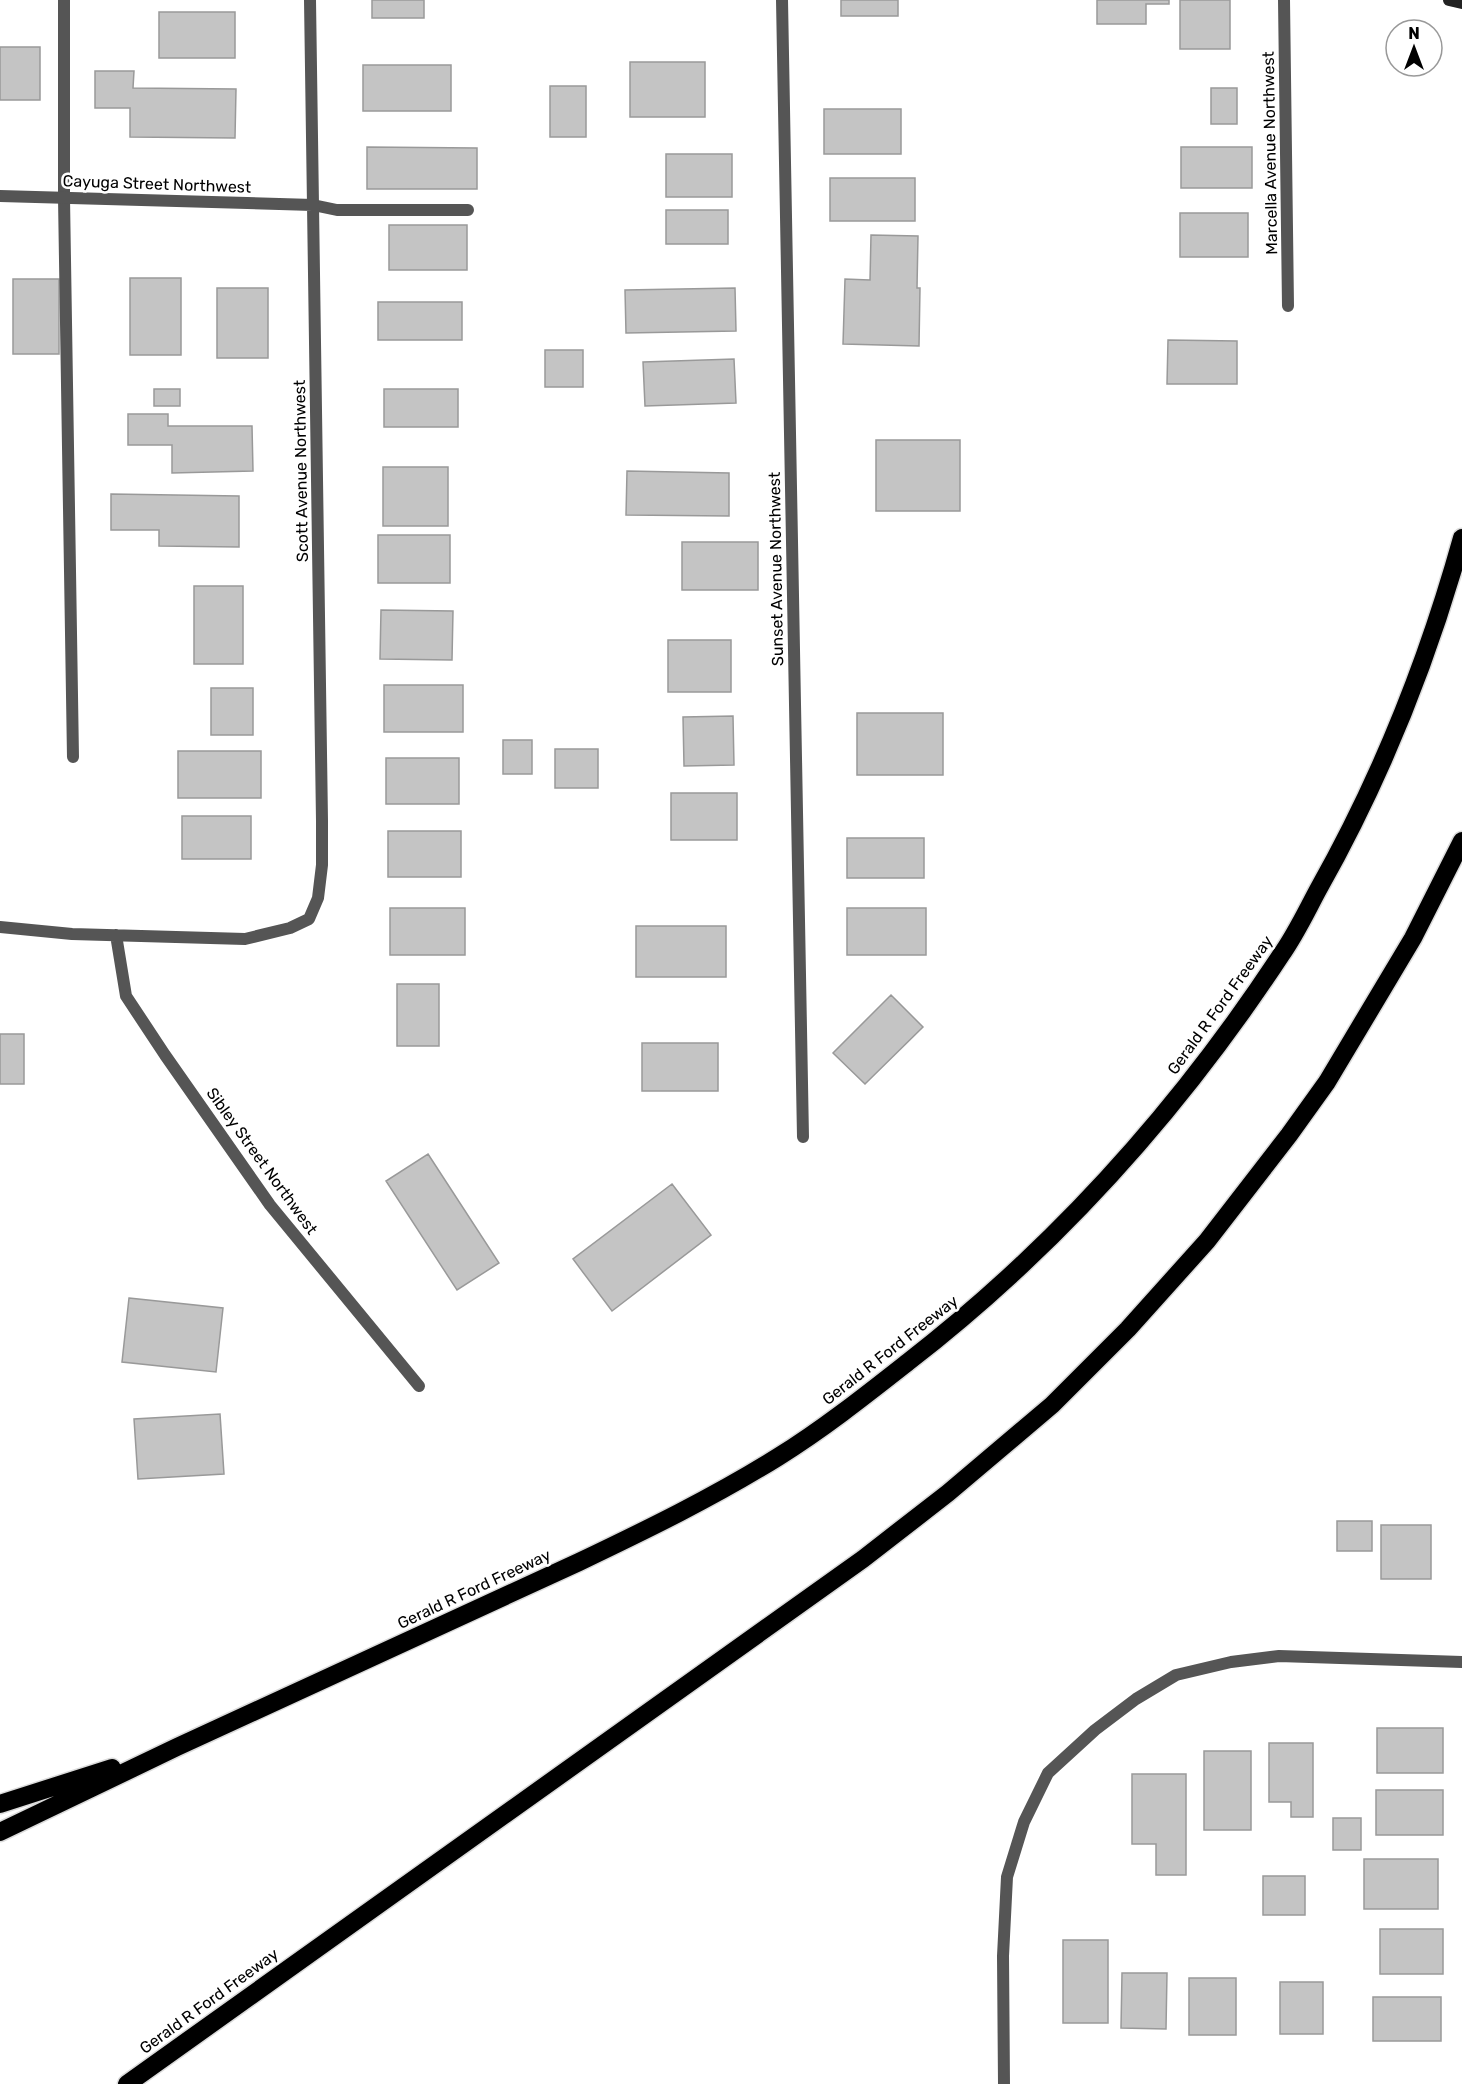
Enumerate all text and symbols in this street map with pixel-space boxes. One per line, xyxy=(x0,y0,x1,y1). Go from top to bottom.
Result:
north arrow xyxy=(1384,18,1444,78)
text: N xyxy=(1408,24,1420,43)
street label: Marcella Avenue Northwest xyxy=(1259,51,1281,255)
street label: Cayuga Street Northwest xyxy=(62,171,252,197)
street label: Scott Avenue Northwest xyxy=(290,380,312,562)
street label: Sunset Avenue Northwest xyxy=(765,472,787,666)
street label: Gerald R Ford Freeway xyxy=(1163,932,1277,1078)
street label: Sibley Street Northwest xyxy=(202,1084,322,1238)
street label: Gerald R Ford Freeway xyxy=(818,1291,962,1409)
street label: Gerald R Ford Freeway xyxy=(394,1545,554,1633)
street label: Gerald R Ford Freeway xyxy=(136,1944,282,2058)

